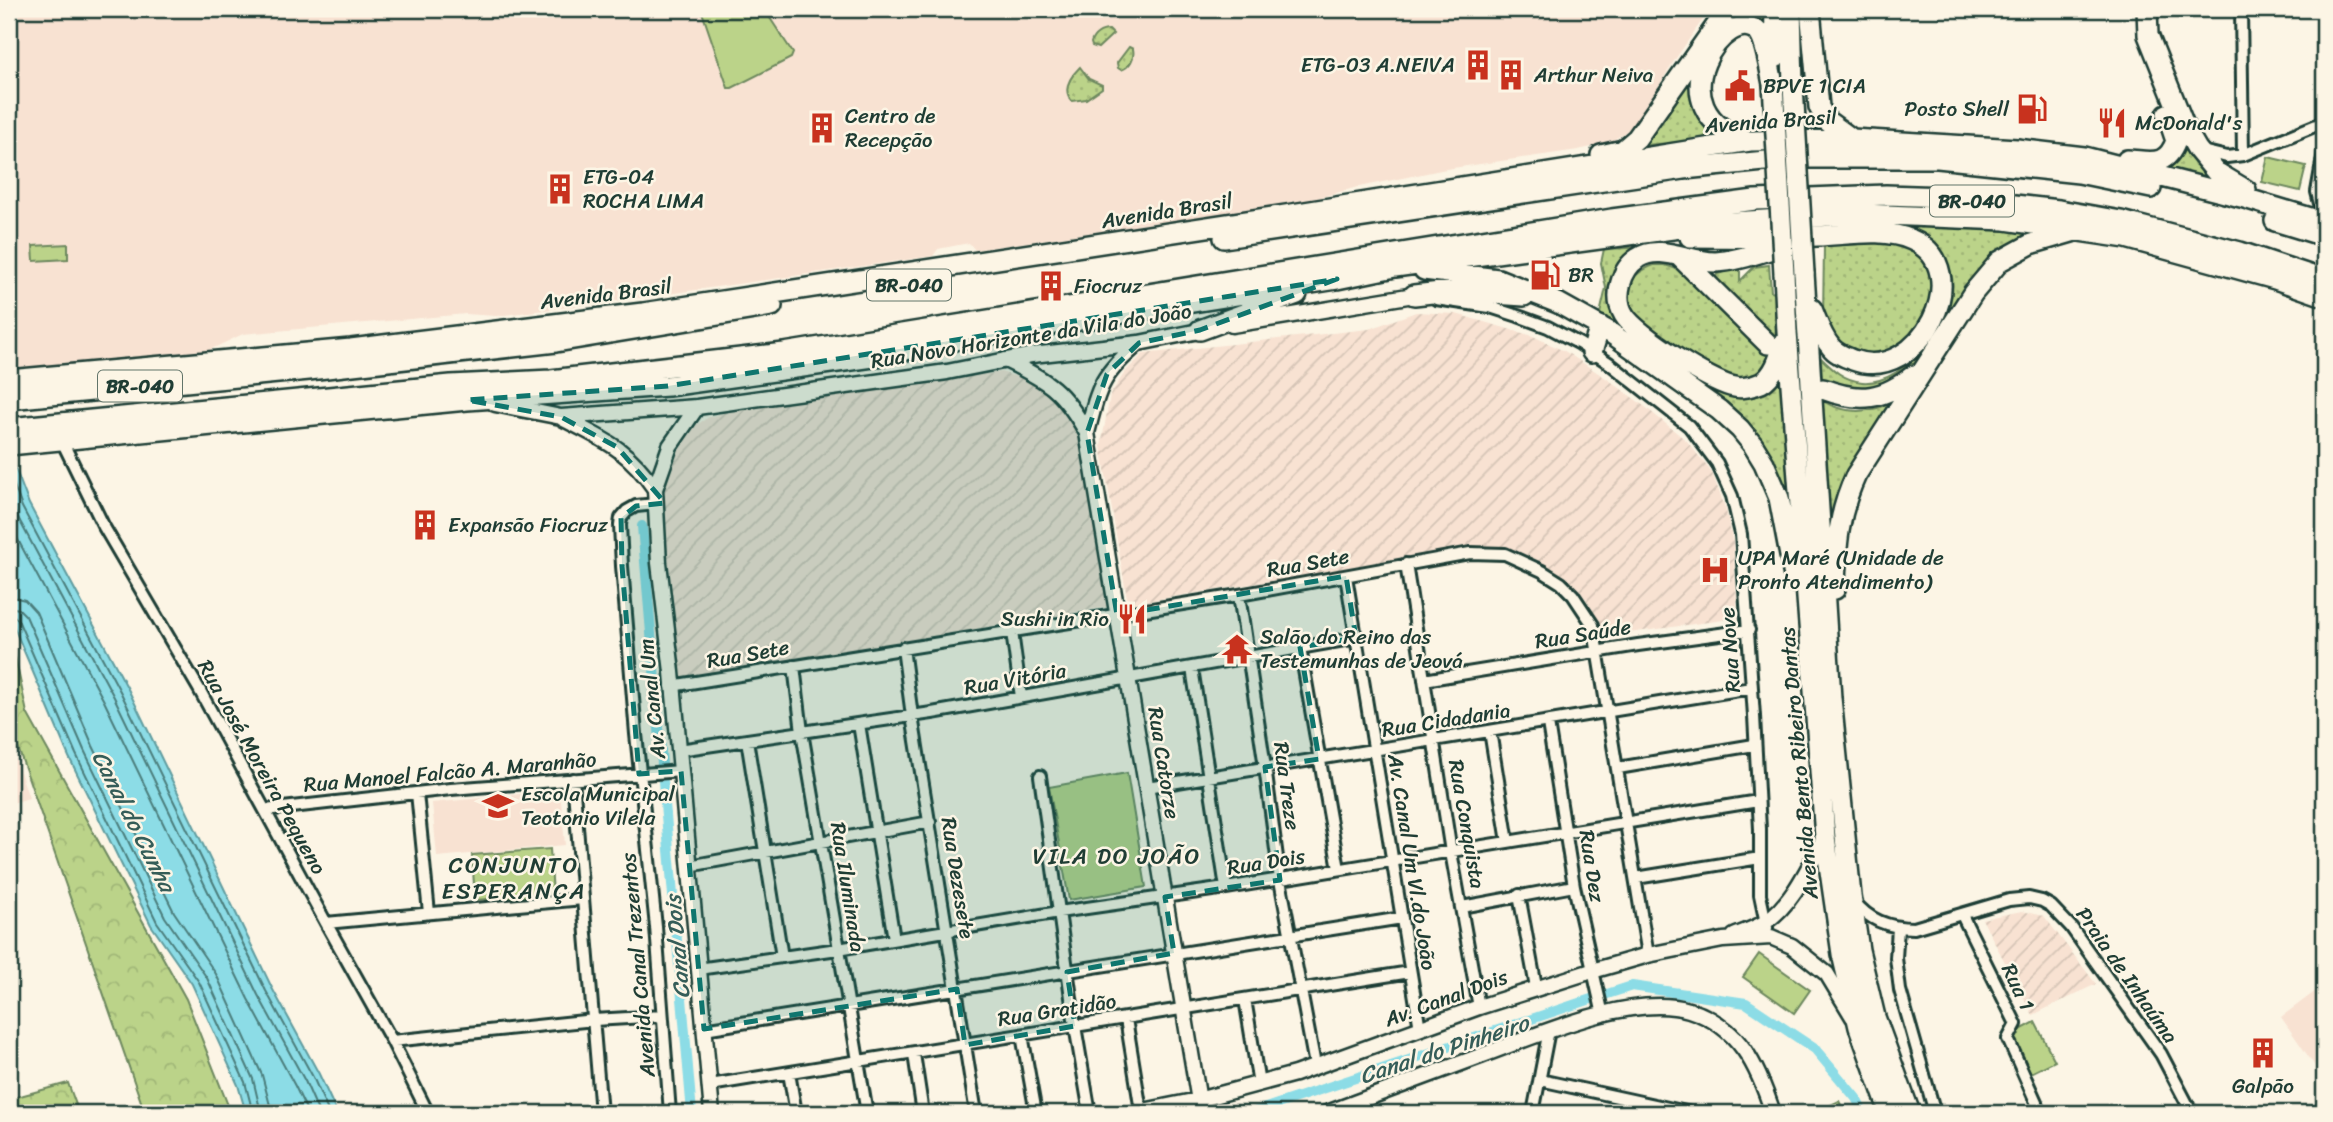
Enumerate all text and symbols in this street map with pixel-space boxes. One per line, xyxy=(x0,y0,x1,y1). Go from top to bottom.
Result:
place label: ETG-03 A.NEIVA xyxy=(1301,46,1455,84)
building icon: ETG-03 A.NEIVA xyxy=(1461,48,1495,82)
place label: Arthur Neiva xyxy=(1533,56,1654,94)
building icon: Arthur Neiva xyxy=(1494,58,1528,92)
place label: BPVE 1 CIA xyxy=(1763,67,1866,105)
public building icon: BPVE 1 CIA xyxy=(1723,69,1757,103)
place label: Posto Shell xyxy=(1904,90,2010,128)
fuel station icon: Posto Shell xyxy=(2015,92,2049,126)
place label: Centro de Recepção xyxy=(845,97,935,159)
street label: Avenida Brasil xyxy=(1703,97,1839,145)
place label: McDonald's xyxy=(2135,104,2243,142)
restaurant icon: McDonald's xyxy=(2095,106,2129,140)
building icon: Centro de Recepção xyxy=(805,111,839,145)
place label: ETG-04 ROCHA LIMA xyxy=(583,158,704,220)
building icon: ETG-04 ROCHA LIMA xyxy=(543,172,577,206)
street label: Avenida Brasil xyxy=(1098,182,1236,240)
road number: BR-040 xyxy=(1930,186,2014,216)
place label: BR xyxy=(1568,256,1594,294)
fuel station icon: BR xyxy=(1528,258,1562,292)
street label: Avenida Brasil xyxy=(537,267,675,321)
place label: Fiocruz xyxy=(1074,267,1142,305)
building icon: Fiocruz xyxy=(1034,269,1068,303)
road number: BR-040 xyxy=(867,270,951,300)
street label: Rua Novo Horizonte da Vila do João xyxy=(868,292,1194,380)
road number: BR-040 xyxy=(98,370,182,402)
place label: Expansão Fiocruz xyxy=(448,506,608,544)
building icon: Expansão Fiocruz xyxy=(408,508,442,542)
street label: Rua Sete xyxy=(1264,537,1353,589)
place label: UPA Maré (Unidade de Pronto Atendimento) xyxy=(1738,539,1944,601)
hospital icon: UPA Maré (Unidade de Pronto Atendimento) xyxy=(1698,553,1732,587)
place label: Sushi in Rio xyxy=(1001,600,1109,638)
restaurant icon: Sushi in Rio xyxy=(1115,602,1149,636)
street label: Rua Nove xyxy=(1708,606,1752,694)
street label: Rua Saúde xyxy=(1532,608,1634,660)
place label: Salão do Reino das Testemunhas de Jeová xyxy=(1260,618,1463,680)
street label: Avenida Bento Ribeiro Dantas xyxy=(1768,625,1830,902)
street label: Rua Sete xyxy=(704,628,793,680)
temple icon: Salão do Reino das Testemunhas de Jeová xyxy=(1220,632,1254,666)
street label: Av. Canal Um xyxy=(627,637,677,762)
street label: Rua Vitória xyxy=(961,651,1069,707)
street label: Rua José Moreira Pequeno xyxy=(187,652,337,882)
street label: Rua Cidadania xyxy=(1379,691,1514,749)
street label: Rua Catorze xyxy=(1136,704,1192,822)
street label: Rua Treze xyxy=(1262,739,1312,833)
street label: Rua Manoel Falcão A. Maranhão xyxy=(302,740,598,804)
water label: Canal do Cunha xyxy=(80,743,188,902)
street label: Av. Canal Um Vl.do João xyxy=(1376,750,1448,973)
street label: Rua Conquista xyxy=(1437,756,1497,892)
place label: Escola Municipal Teotonio Vilela xyxy=(521,775,676,837)
school or university icon: Escola Municipal Teotonio Vilela xyxy=(481,789,515,823)
street label: Rua Dezesete xyxy=(930,815,986,941)
street label: Rua Iluminada xyxy=(819,819,877,955)
street label: Rua Dez xyxy=(1568,827,1617,906)
district label: VILA DO JOÃO xyxy=(1033,836,1201,877)
street label: Rua Dois xyxy=(1224,837,1308,887)
district label: CONJUNTO ESPERANÇA xyxy=(441,845,587,912)
street label: Avenida Canal Trezentos xyxy=(609,851,667,1080)
water label: Canal Dois xyxy=(652,891,702,1000)
street label: Praia de Inhaúma xyxy=(2065,898,2189,1052)
street label: Rua 1 xyxy=(1990,957,2046,1017)
street label: Av. Canal Dois xyxy=(1378,958,1513,1038)
street label: Rua Gratidão xyxy=(995,982,1119,1038)
water label: Canal do Pinheiro xyxy=(1354,1002,1536,1096)
building icon: Galpão xyxy=(2246,1036,2280,1070)
place label: Galpão xyxy=(2232,1067,2294,1105)

